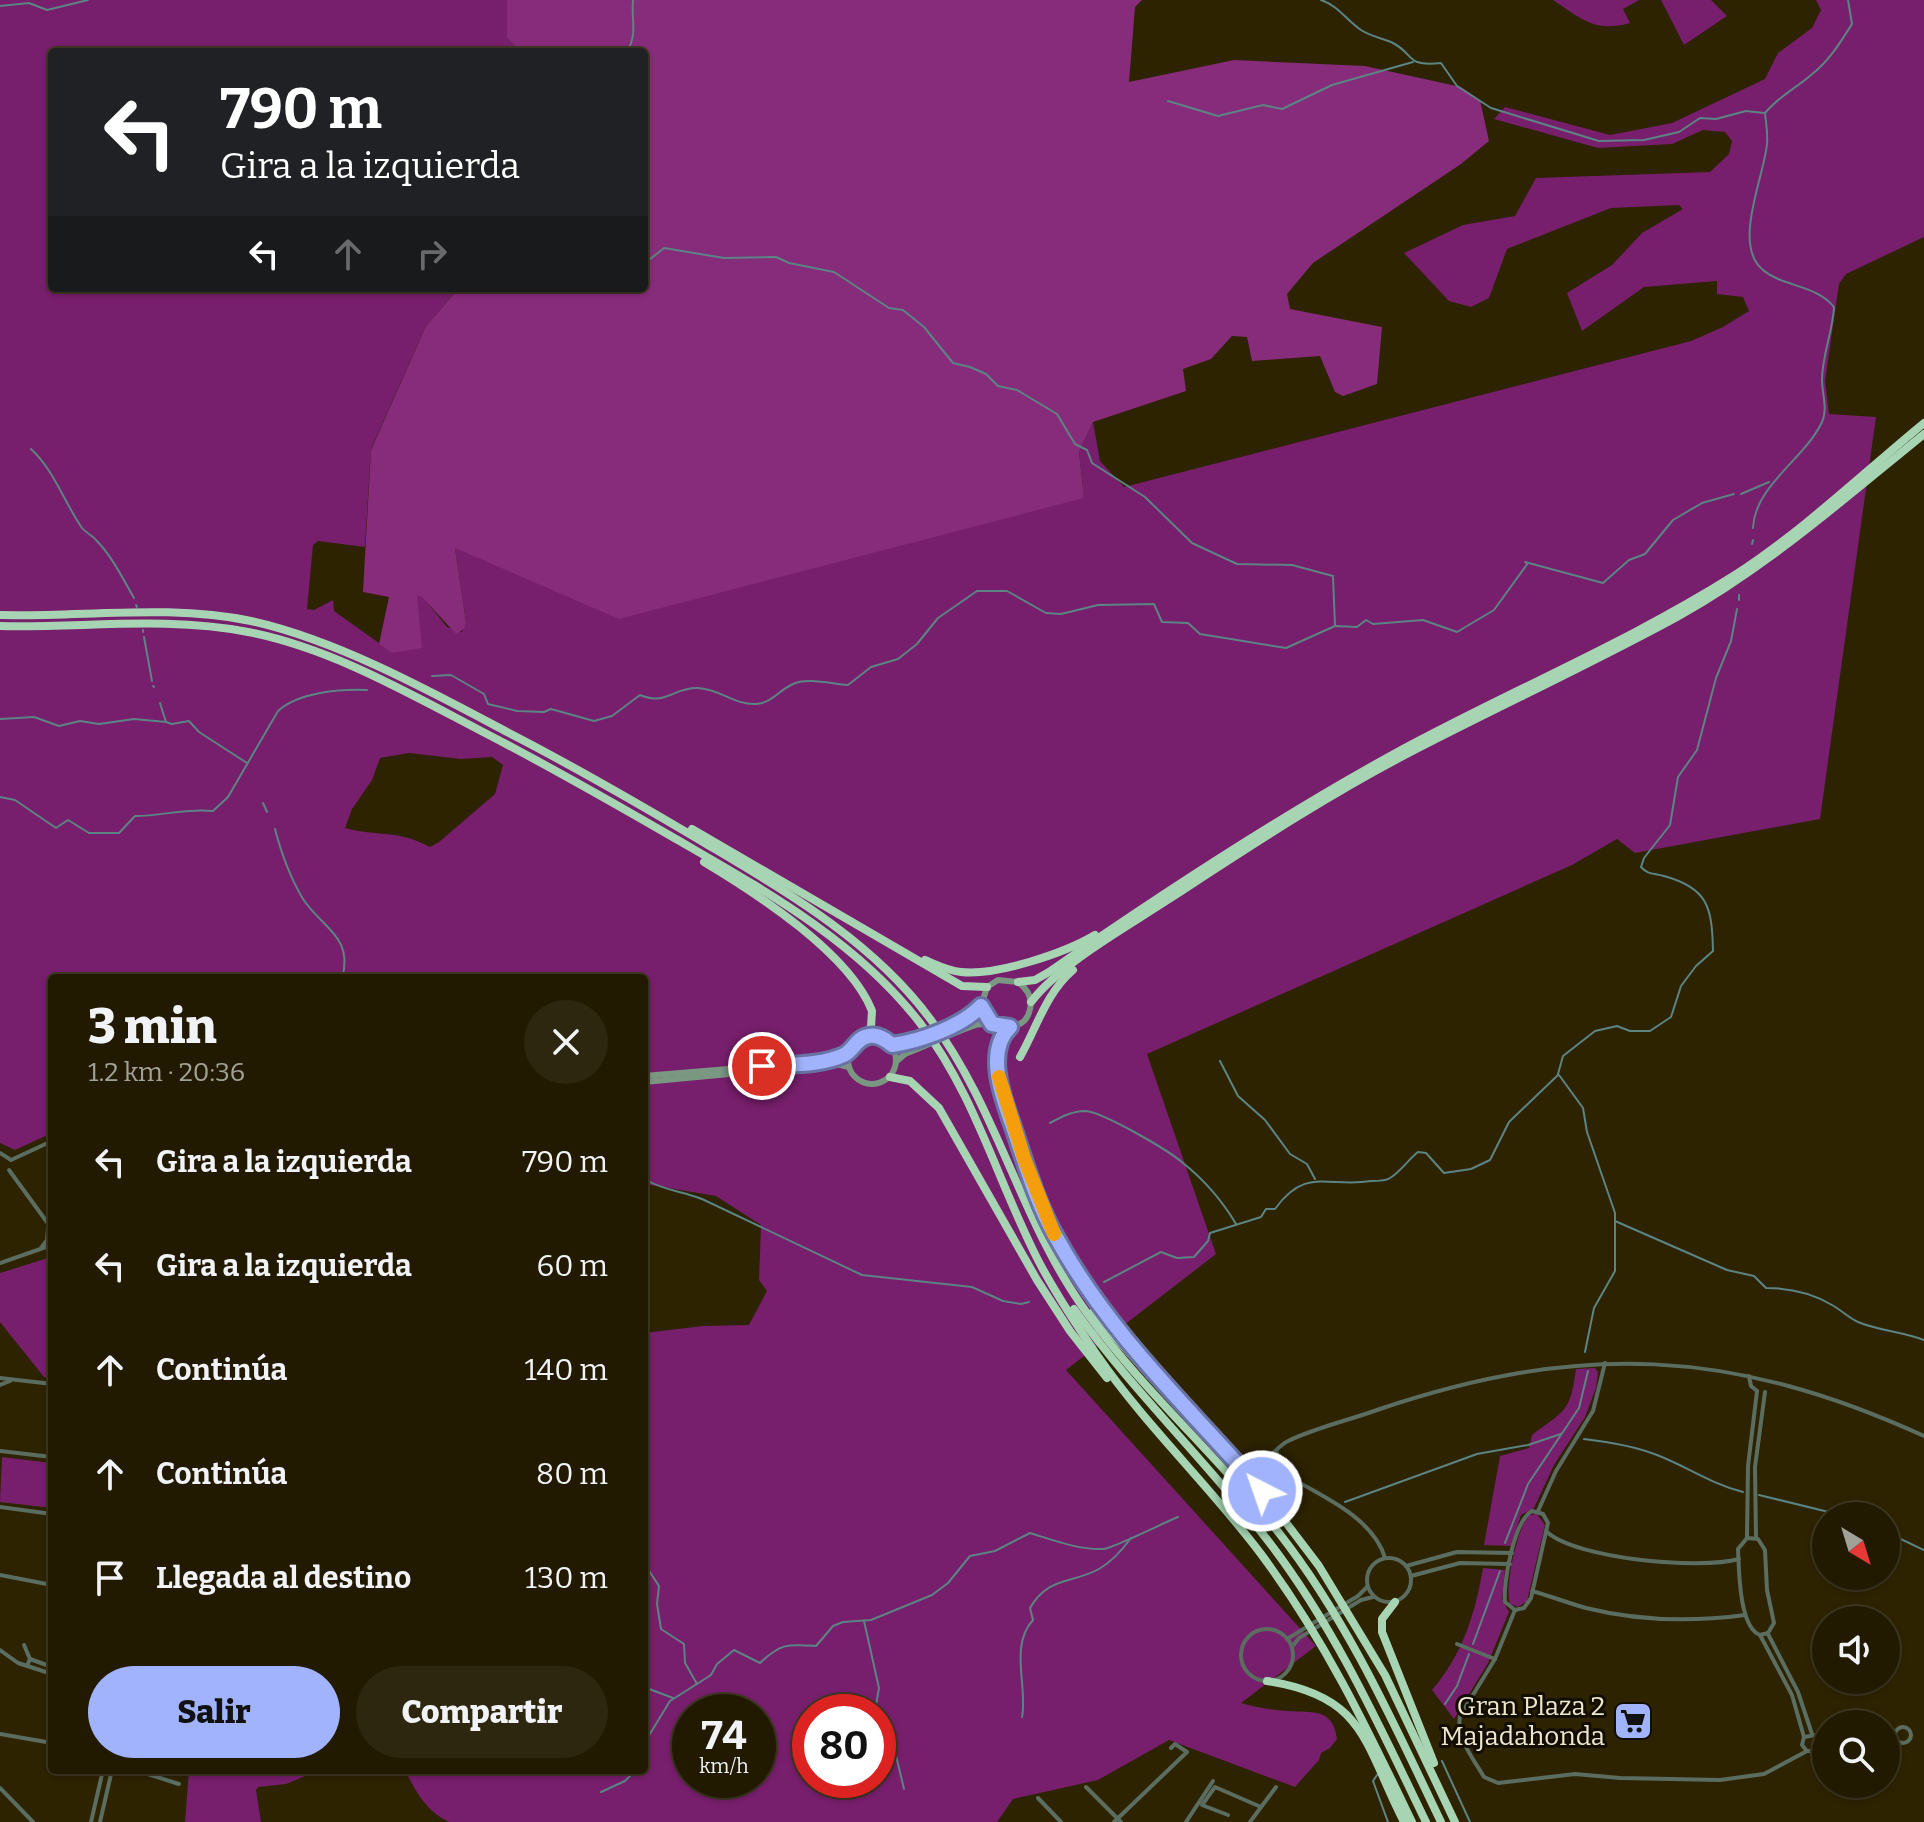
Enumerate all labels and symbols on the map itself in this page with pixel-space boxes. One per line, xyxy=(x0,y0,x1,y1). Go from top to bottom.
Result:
pin xyxy=(728,1032,796,1100)
position arrow xyxy=(1220,1449,1304,1533)
north arrow xyxy=(1812,1502,1900,1590)
place label: Gran Plaza 2 Majadahonda xyxy=(1441,1691,1605,1752)
speed limit sign: 80 xyxy=(792,1694,896,1798)
supermarket icon: Gran Plaza 2 Majadahonda xyxy=(1612,1700,1654,1742)

